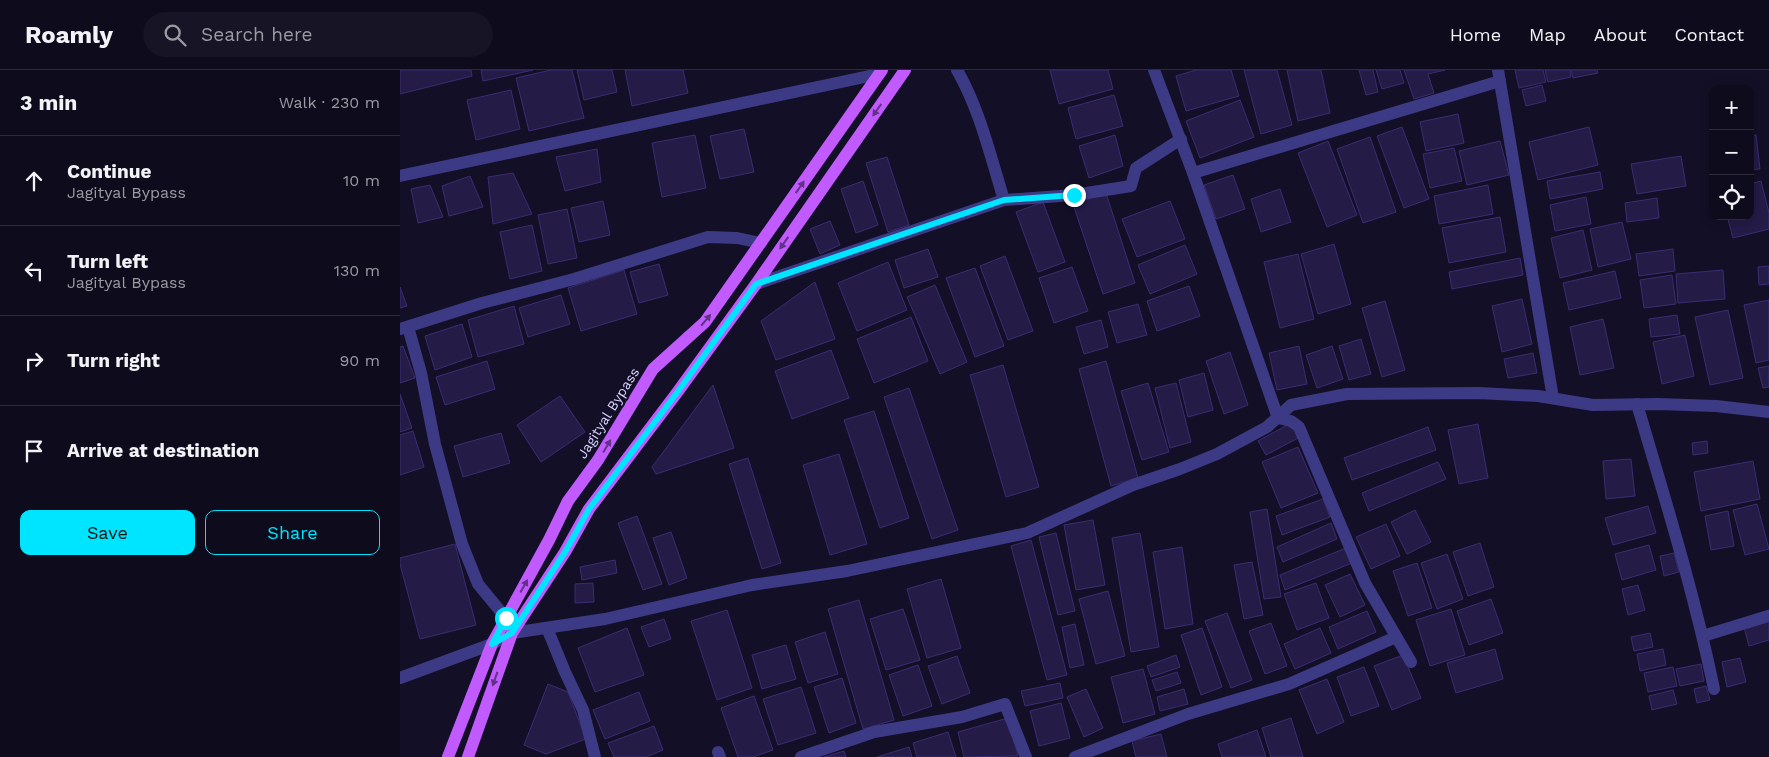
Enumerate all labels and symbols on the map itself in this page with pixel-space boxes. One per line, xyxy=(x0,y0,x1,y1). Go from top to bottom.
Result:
one-way arrow xyxy=(872,103,882,117)
one-way arrow xyxy=(795,181,805,194)
route end xyxy=(1063,184,1086,207)
one-way arrow xyxy=(779,237,789,250)
one-way arrow xyxy=(700,314,711,326)
street label: Jagityal Bypass xyxy=(574,365,642,461)
one-way arrow xyxy=(602,440,611,453)
one-way arrow xyxy=(519,579,528,592)
route start xyxy=(495,607,518,630)
one-way arrow xyxy=(491,672,499,687)

